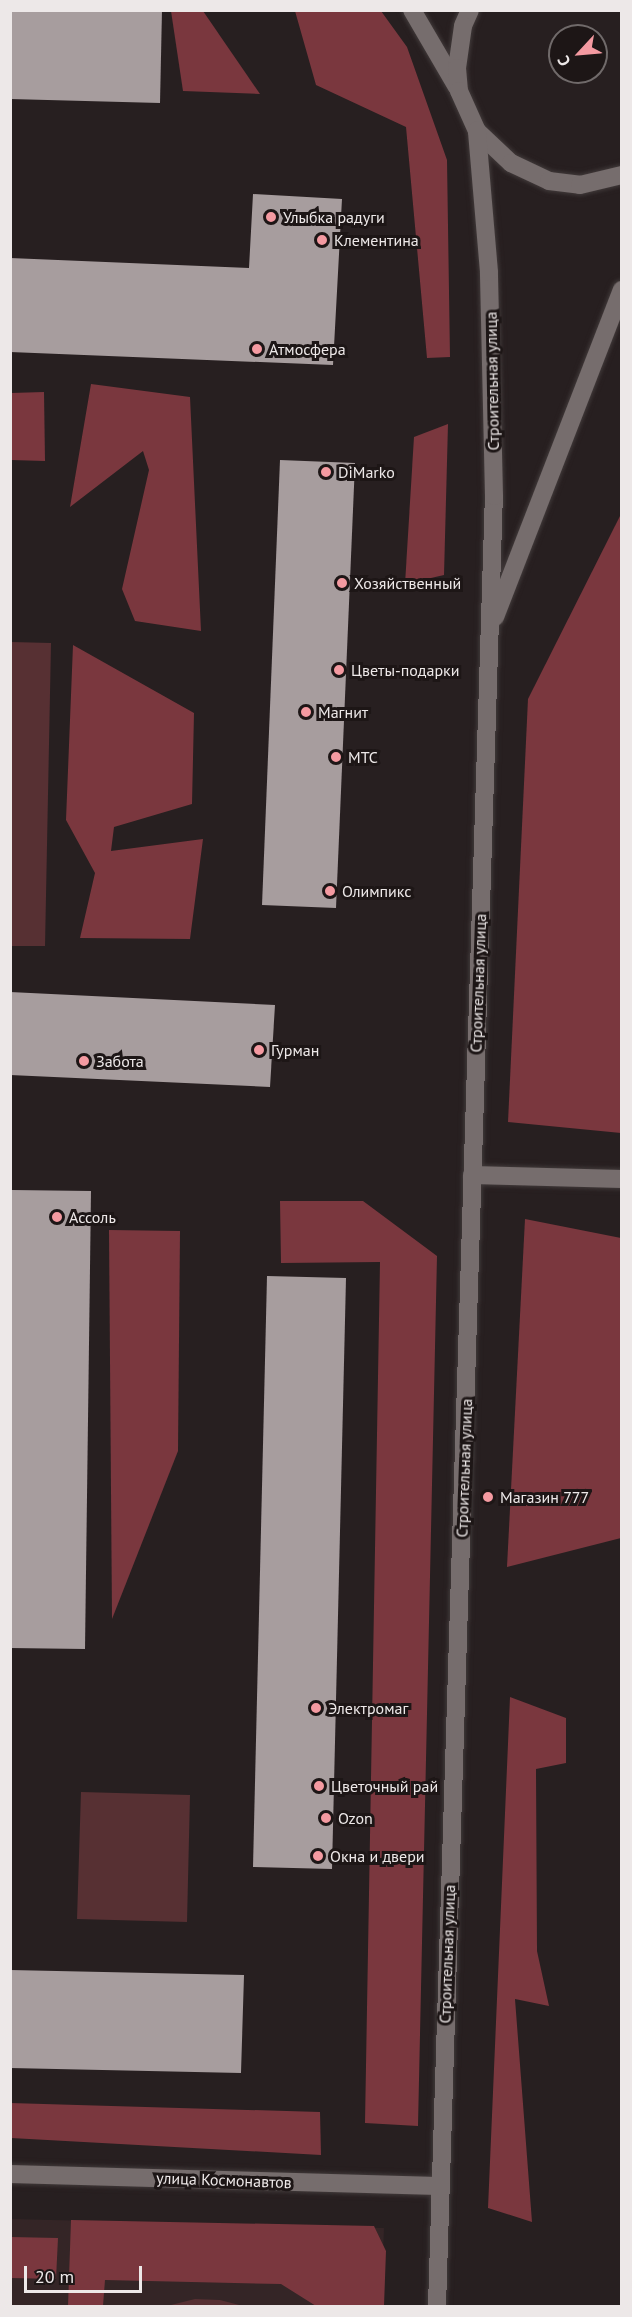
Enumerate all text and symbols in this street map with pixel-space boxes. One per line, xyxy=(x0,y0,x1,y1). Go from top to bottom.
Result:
north arrow xyxy=(548,24,608,84)
text: С xyxy=(553,53,575,69)
place label: Улыбка радуги xyxy=(283,207,385,227)
marker: Улыбка радуги xyxy=(264,210,278,224)
place label: Клементина xyxy=(334,230,419,250)
marker: Клементина xyxy=(315,233,329,247)
street label: Строительная улица xyxy=(481,311,503,451)
place label: Атмосфера xyxy=(269,339,346,359)
marker: Атмосфера xyxy=(250,342,264,356)
place label: DiMarko xyxy=(338,462,395,482)
marker: DiMarko xyxy=(319,465,333,479)
place label: Хозяйственный xyxy=(354,573,461,593)
marker: Хозяйственный xyxy=(335,576,349,590)
place label: Цветы-подарки xyxy=(351,660,459,680)
marker: Цветы-подарки xyxy=(332,663,346,677)
place label: Магнит xyxy=(318,702,368,722)
marker: Магнит xyxy=(299,705,313,719)
place label: МТС xyxy=(348,747,378,767)
marker: МТС xyxy=(329,750,343,764)
place label: Олимпикс xyxy=(342,881,412,901)
marker: Олимпикс xyxy=(323,884,337,898)
street label: Строительная улица xyxy=(466,913,490,1053)
place label: Гурман xyxy=(271,1040,319,1060)
marker: Гурман xyxy=(252,1043,266,1057)
place label: Забота xyxy=(96,1051,144,1071)
marker: Забота xyxy=(77,1054,91,1068)
place label: Ассоль xyxy=(69,1207,116,1227)
marker: Ассоль xyxy=(50,1210,64,1224)
street label: Строительная улица xyxy=(452,1398,476,1538)
place label: Магазин 777 xyxy=(500,1487,589,1507)
marker: Магазин 777 xyxy=(481,1490,495,1504)
place label: Электромаг xyxy=(328,1698,408,1718)
marker: Электромаг xyxy=(309,1701,323,1715)
place label: Цветочный рай xyxy=(331,1776,438,1796)
marker: Цветочный рай xyxy=(312,1779,326,1793)
place label: Ozon xyxy=(338,1808,373,1828)
marker: Ozon xyxy=(319,1811,333,1825)
place label: Окна и двери xyxy=(330,1846,425,1866)
marker: Окна и двери xyxy=(311,1849,325,1863)
street label: Строительная улица xyxy=(435,1884,459,2024)
street label: улица Космонавтов xyxy=(156,2168,292,2192)
scale bar xyxy=(27,2254,146,2292)
text: 20 m xyxy=(35,2265,74,2288)

